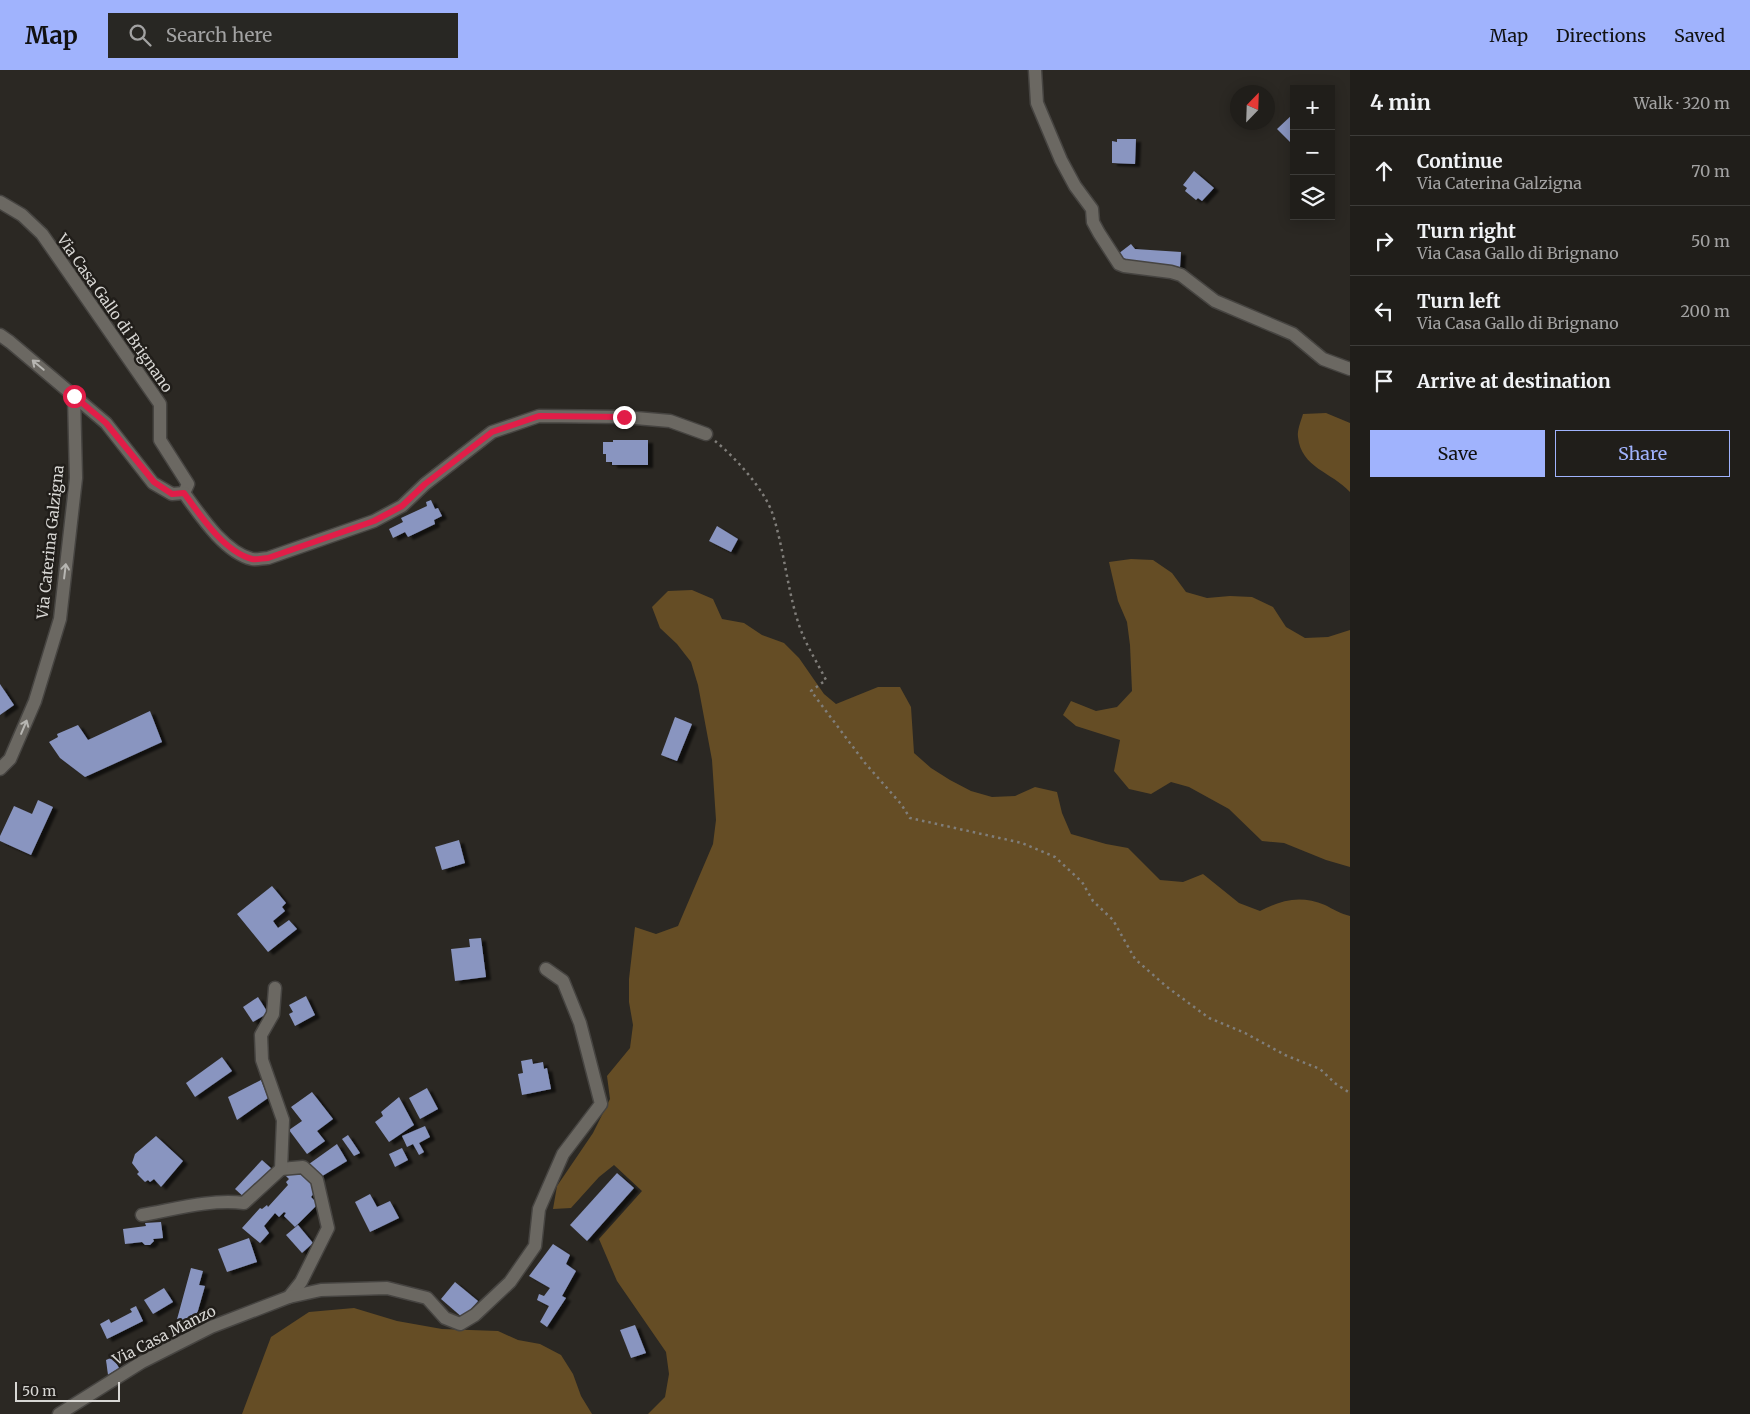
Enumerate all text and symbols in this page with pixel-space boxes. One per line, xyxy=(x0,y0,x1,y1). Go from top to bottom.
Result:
search box xyxy=(108,13,458,58)
text: Map xyxy=(25,20,78,51)
icon: search xyxy=(126,21,154,49)
text: Search here xyxy=(166,23,272,47)
text: Map xyxy=(1490,24,1528,47)
text: Directions xyxy=(1556,24,1646,47)
text: Saved xyxy=(1674,24,1725,47)
north arrow xyxy=(1230,85,1275,130)
map controls xyxy=(1290,85,1335,220)
button: + xyxy=(1290,85,1335,130)
text: 4 min xyxy=(1370,89,1431,116)
text: Walk · 320 m xyxy=(1634,93,1730,113)
button: − xyxy=(1290,130,1335,175)
text: Continue xyxy=(1417,149,1503,173)
icon: ahead xyxy=(1370,157,1398,185)
text: 70 m xyxy=(1691,161,1730,181)
text: Via Caterina Galzigna xyxy=(1417,173,1582,193)
button: layers xyxy=(1290,175,1335,220)
text: Turn right xyxy=(1417,219,1516,243)
icon: right xyxy=(1370,227,1398,255)
street label: Via Casa Gallo di Brignano xyxy=(52,229,177,396)
text: 50 m xyxy=(1691,231,1730,251)
text: Via Casa Gallo di Brignano xyxy=(1417,243,1619,263)
text: Turn left xyxy=(1417,289,1501,313)
icon: left xyxy=(1370,297,1398,325)
text: 200 m xyxy=(1680,301,1730,321)
text: Via Casa Gallo di Brignano xyxy=(1417,313,1619,333)
one-way arrow xyxy=(31,359,44,370)
icon: arrive xyxy=(1370,367,1398,395)
text: Arrive at destination xyxy=(1417,369,1611,393)
route start xyxy=(63,385,86,408)
route end xyxy=(613,406,636,429)
button: Save xyxy=(1370,430,1545,477)
button: Share xyxy=(1555,430,1730,477)
street label: Via Caterina Galzigna xyxy=(32,464,68,621)
one-way arrow xyxy=(60,563,70,579)
one-way arrow xyxy=(19,720,29,735)
street label: Via Casa Manzo xyxy=(108,1301,219,1370)
scale bar xyxy=(15,1379,120,1402)
text: 50 m xyxy=(22,1382,56,1400)

